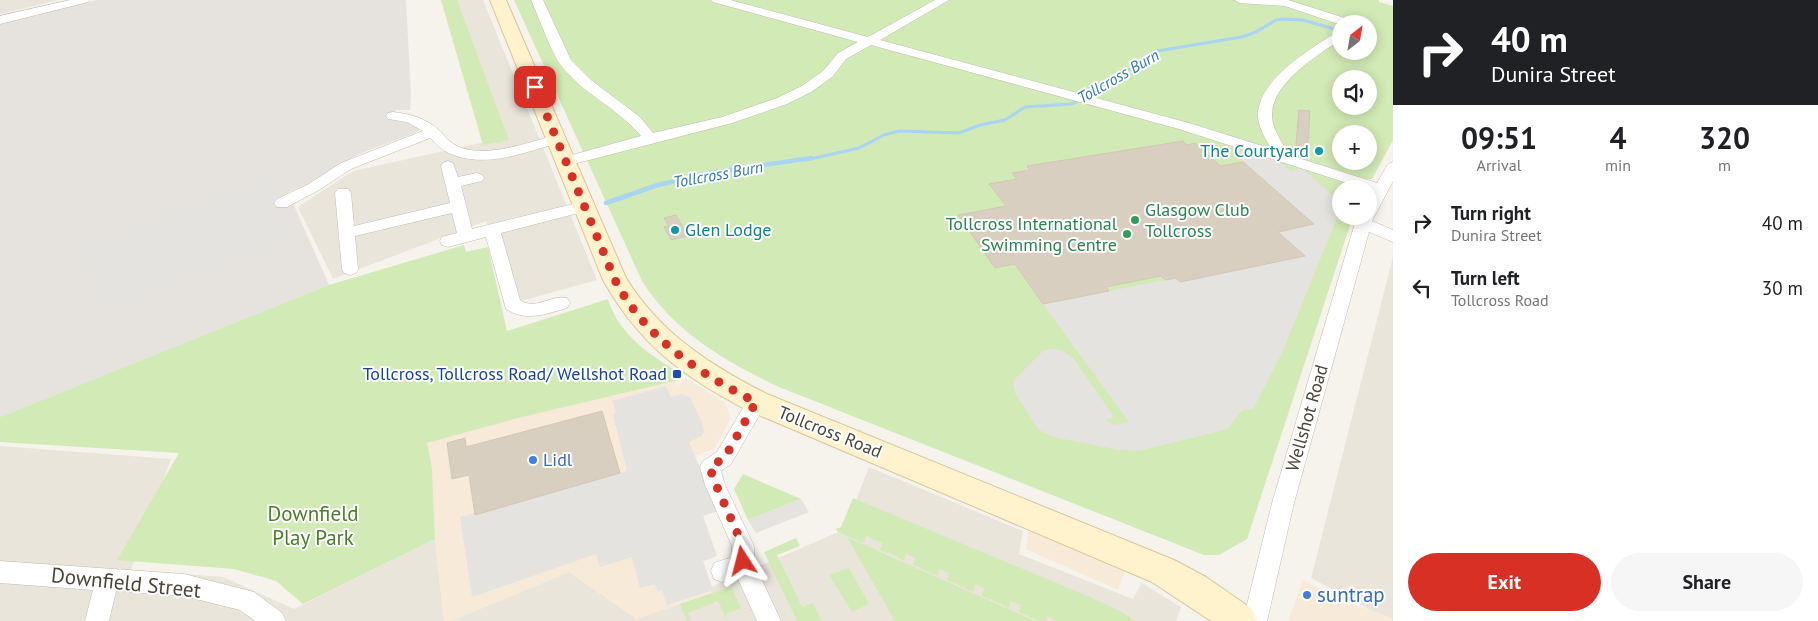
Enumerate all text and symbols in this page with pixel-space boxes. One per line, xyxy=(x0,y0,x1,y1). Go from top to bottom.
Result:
north arrow xyxy=(1332,15,1378,60)
map controls xyxy=(1332,15,1377,225)
text: 40 m xyxy=(1491,16,1568,62)
icon: right xyxy=(1408,20,1473,85)
water label: Tollcross Burn xyxy=(1074,45,1162,107)
text: Dunira Street xyxy=(1491,60,1616,88)
pin xyxy=(514,66,556,108)
button: sound xyxy=(1332,70,1377,115)
icon: arrive xyxy=(521,73,549,101)
text: 09:51 xyxy=(1461,118,1537,157)
text: 4 xyxy=(1610,118,1627,157)
text: 320 xyxy=(1699,118,1750,157)
button: + xyxy=(1332,125,1377,170)
place label: The Courtyard xyxy=(1200,139,1309,162)
marker: The Courtyard xyxy=(1313,145,1325,157)
text: Arrival xyxy=(1477,155,1521,175)
text: min xyxy=(1605,155,1631,175)
text: m xyxy=(1718,155,1731,175)
water label: Tollcross Burn xyxy=(671,156,765,192)
button: − xyxy=(1332,180,1377,225)
place label: Glasgow Club Tollcross xyxy=(1145,198,1249,242)
text: Turn right xyxy=(1451,201,1531,225)
icon: right xyxy=(1408,209,1436,237)
text: 40 m xyxy=(1762,211,1803,235)
place label: Tollcross International Swimming Centre xyxy=(946,212,1118,256)
marker: Glasgow Club Tollcross xyxy=(1129,214,1141,226)
place label: Glen Lodge xyxy=(685,218,771,241)
marker: Glen Lodge xyxy=(669,224,681,236)
text: Dunira Street xyxy=(1451,225,1542,245)
marker: Tollcross International Swimming Centre xyxy=(1121,228,1133,240)
text: Turn left xyxy=(1451,266,1520,290)
icon: left xyxy=(1408,274,1436,302)
text: 30 m xyxy=(1762,276,1803,300)
text: Tollcross Road xyxy=(1451,290,1549,310)
place label: Tollcross, Tollcross Road/ Wellshot Road xyxy=(363,362,667,385)
street label: Wellshot Road xyxy=(1280,362,1333,474)
marker: Tollcross, Tollcross Road/ Wellshot Road xyxy=(671,368,683,380)
street label: Tollcross Road xyxy=(775,400,885,463)
place label: Lidl xyxy=(543,448,573,471)
marker: Lidl xyxy=(527,454,539,466)
park label: Downfield Play Park xyxy=(267,500,359,551)
position arrow xyxy=(716,534,768,586)
button: Exit xyxy=(1408,553,1601,611)
button: Share xyxy=(1611,553,1803,611)
street label: Downfield Street xyxy=(50,561,202,604)
place label: suntrap xyxy=(1317,581,1385,608)
marker: suntrap xyxy=(1301,589,1313,601)

